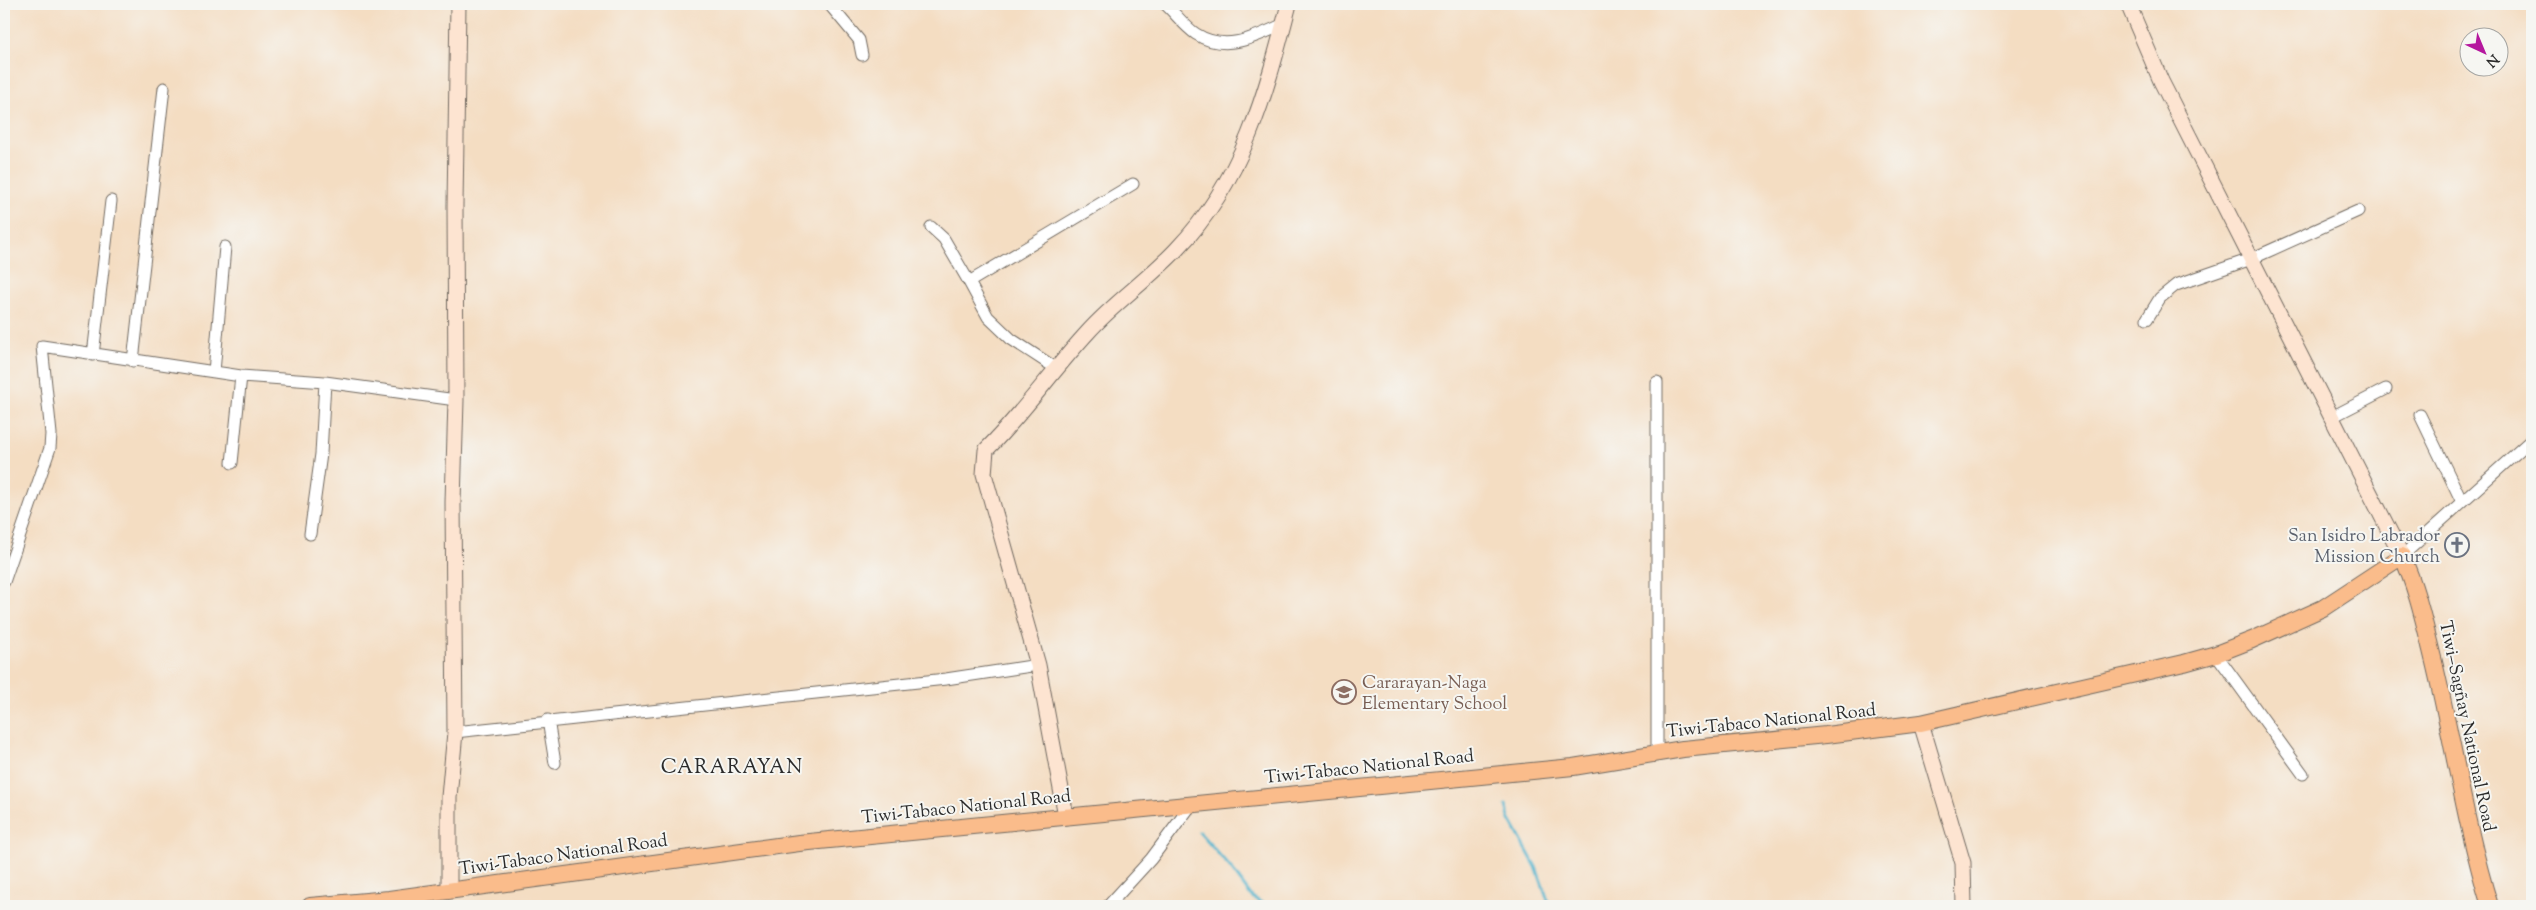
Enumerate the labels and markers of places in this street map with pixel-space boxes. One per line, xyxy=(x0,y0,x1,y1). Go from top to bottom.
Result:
place label: San Isidro Labrador Mission Church xyxy=(2288,524,2440,571)
church icon: San Isidro Labrador Mission Church xyxy=(2444,532,2470,558)
place label: Cararayan-Naga Elementary School xyxy=(1362,671,1507,718)
school or university icon: Cararayan-Naga Elementary School xyxy=(1331,679,1357,705)

